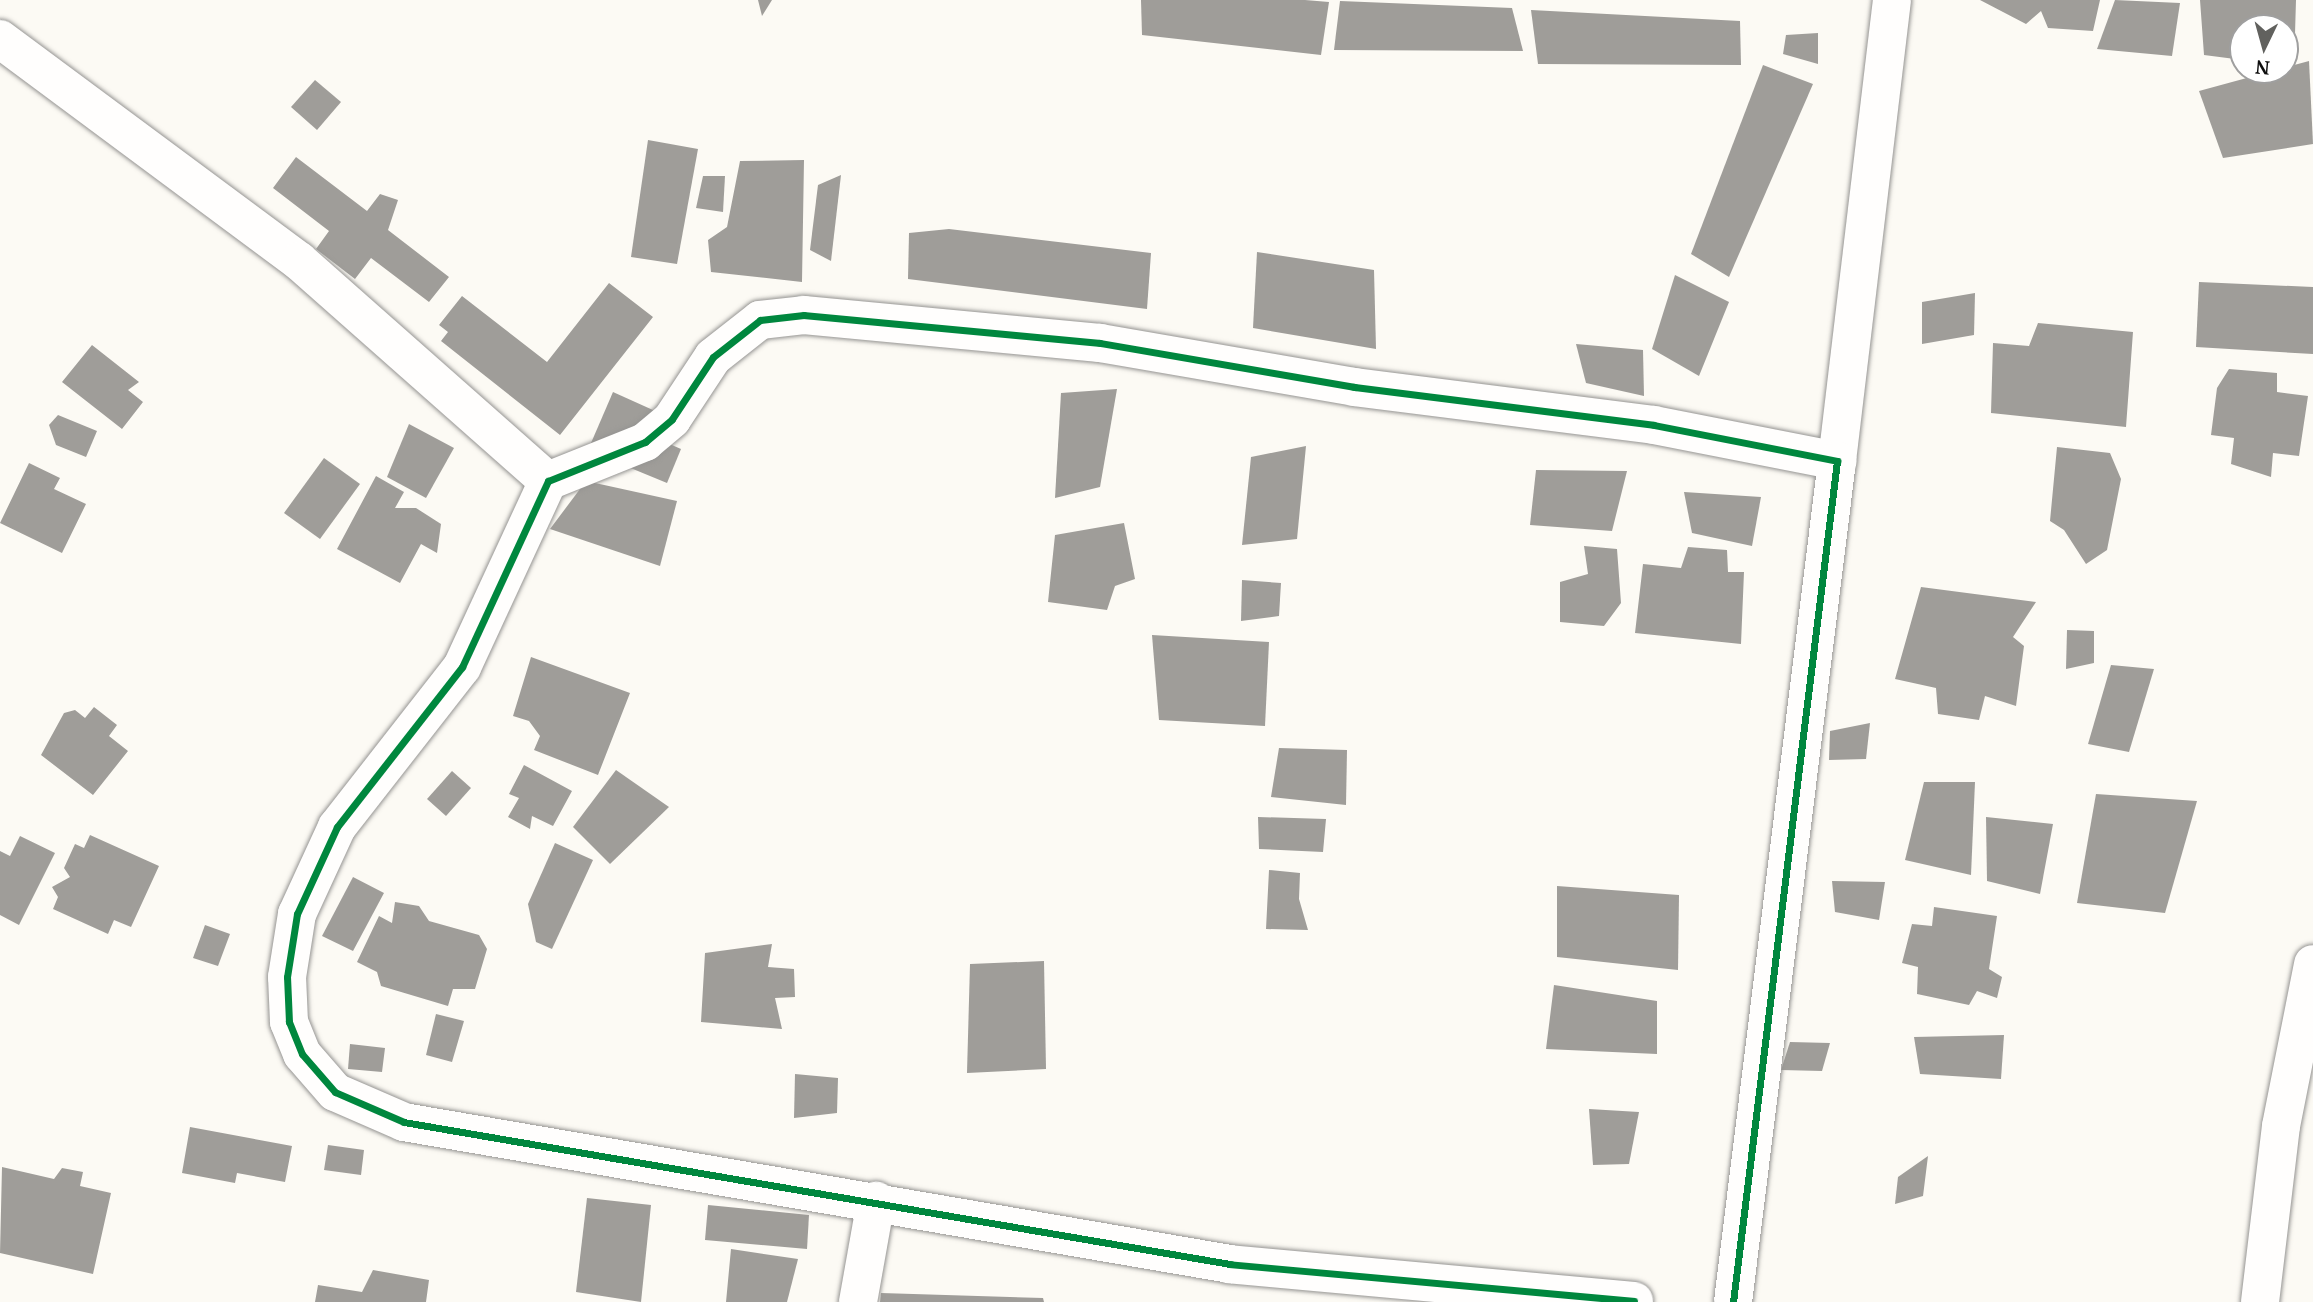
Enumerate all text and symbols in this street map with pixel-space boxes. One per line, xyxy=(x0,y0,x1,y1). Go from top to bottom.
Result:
north arrow xyxy=(2229,14,2299,84)
text: N xyxy=(2254,55,2271,82)

